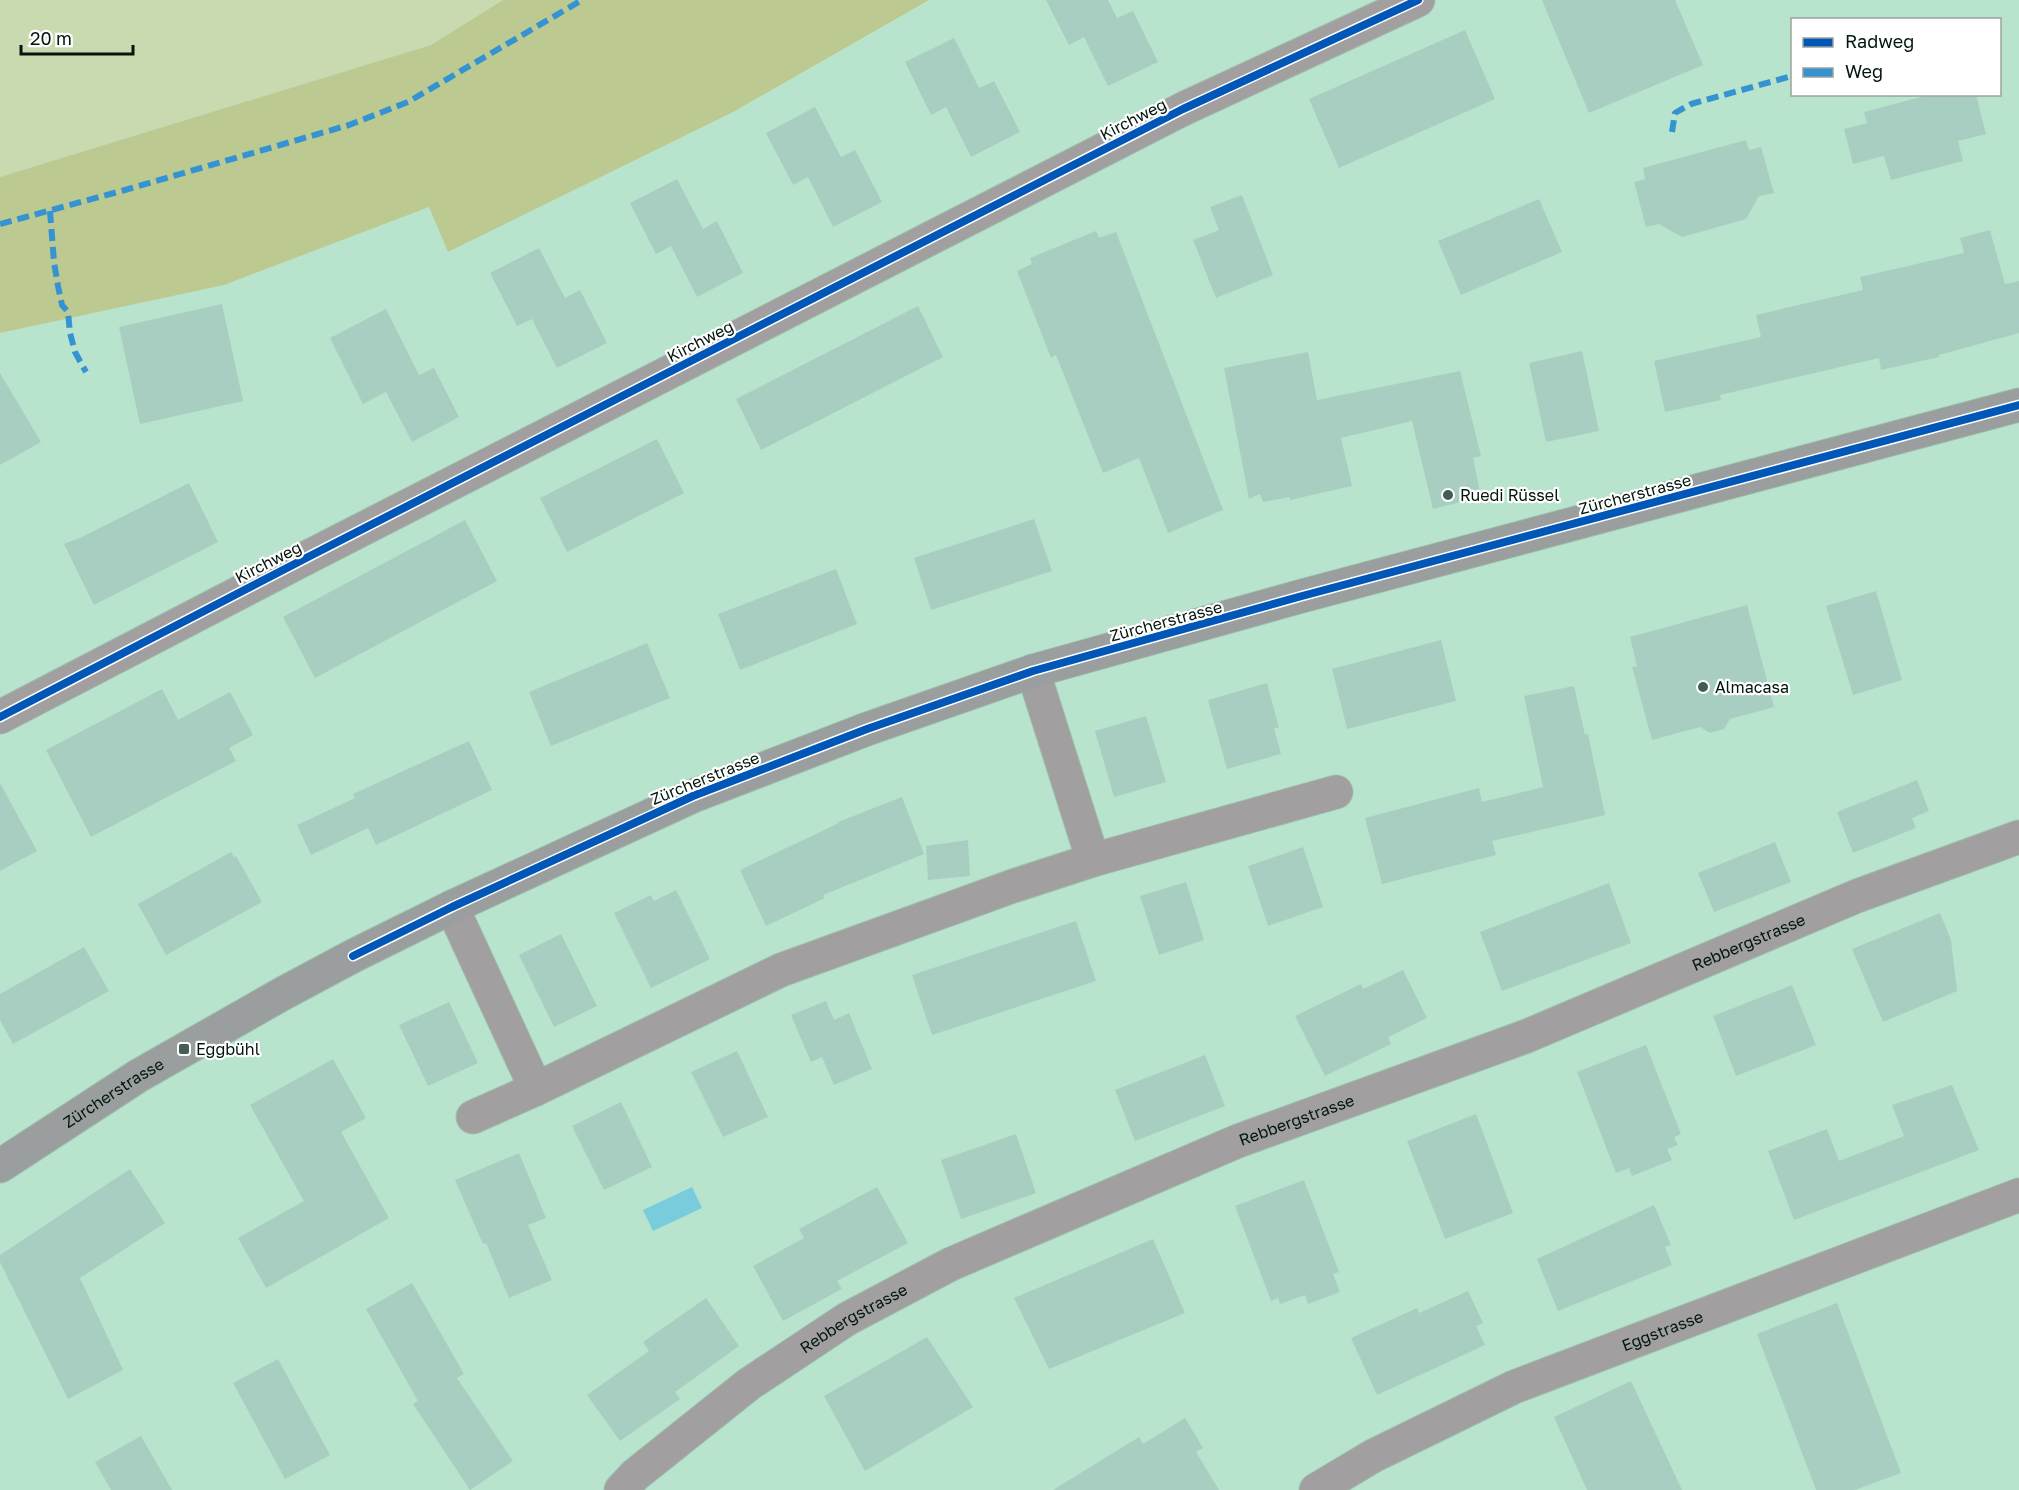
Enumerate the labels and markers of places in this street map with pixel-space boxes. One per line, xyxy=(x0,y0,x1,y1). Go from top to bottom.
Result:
place label: Ruedi Rüssel xyxy=(1460,485,1559,505)
marker: Ruedi Rüssel xyxy=(1441,488,1455,502)
place label: Almacasa xyxy=(1715,677,1789,697)
marker: Almacasa xyxy=(1696,680,1710,694)
place label: Eggbühl xyxy=(196,1039,260,1059)
marker: Eggbühl xyxy=(177,1042,191,1056)

